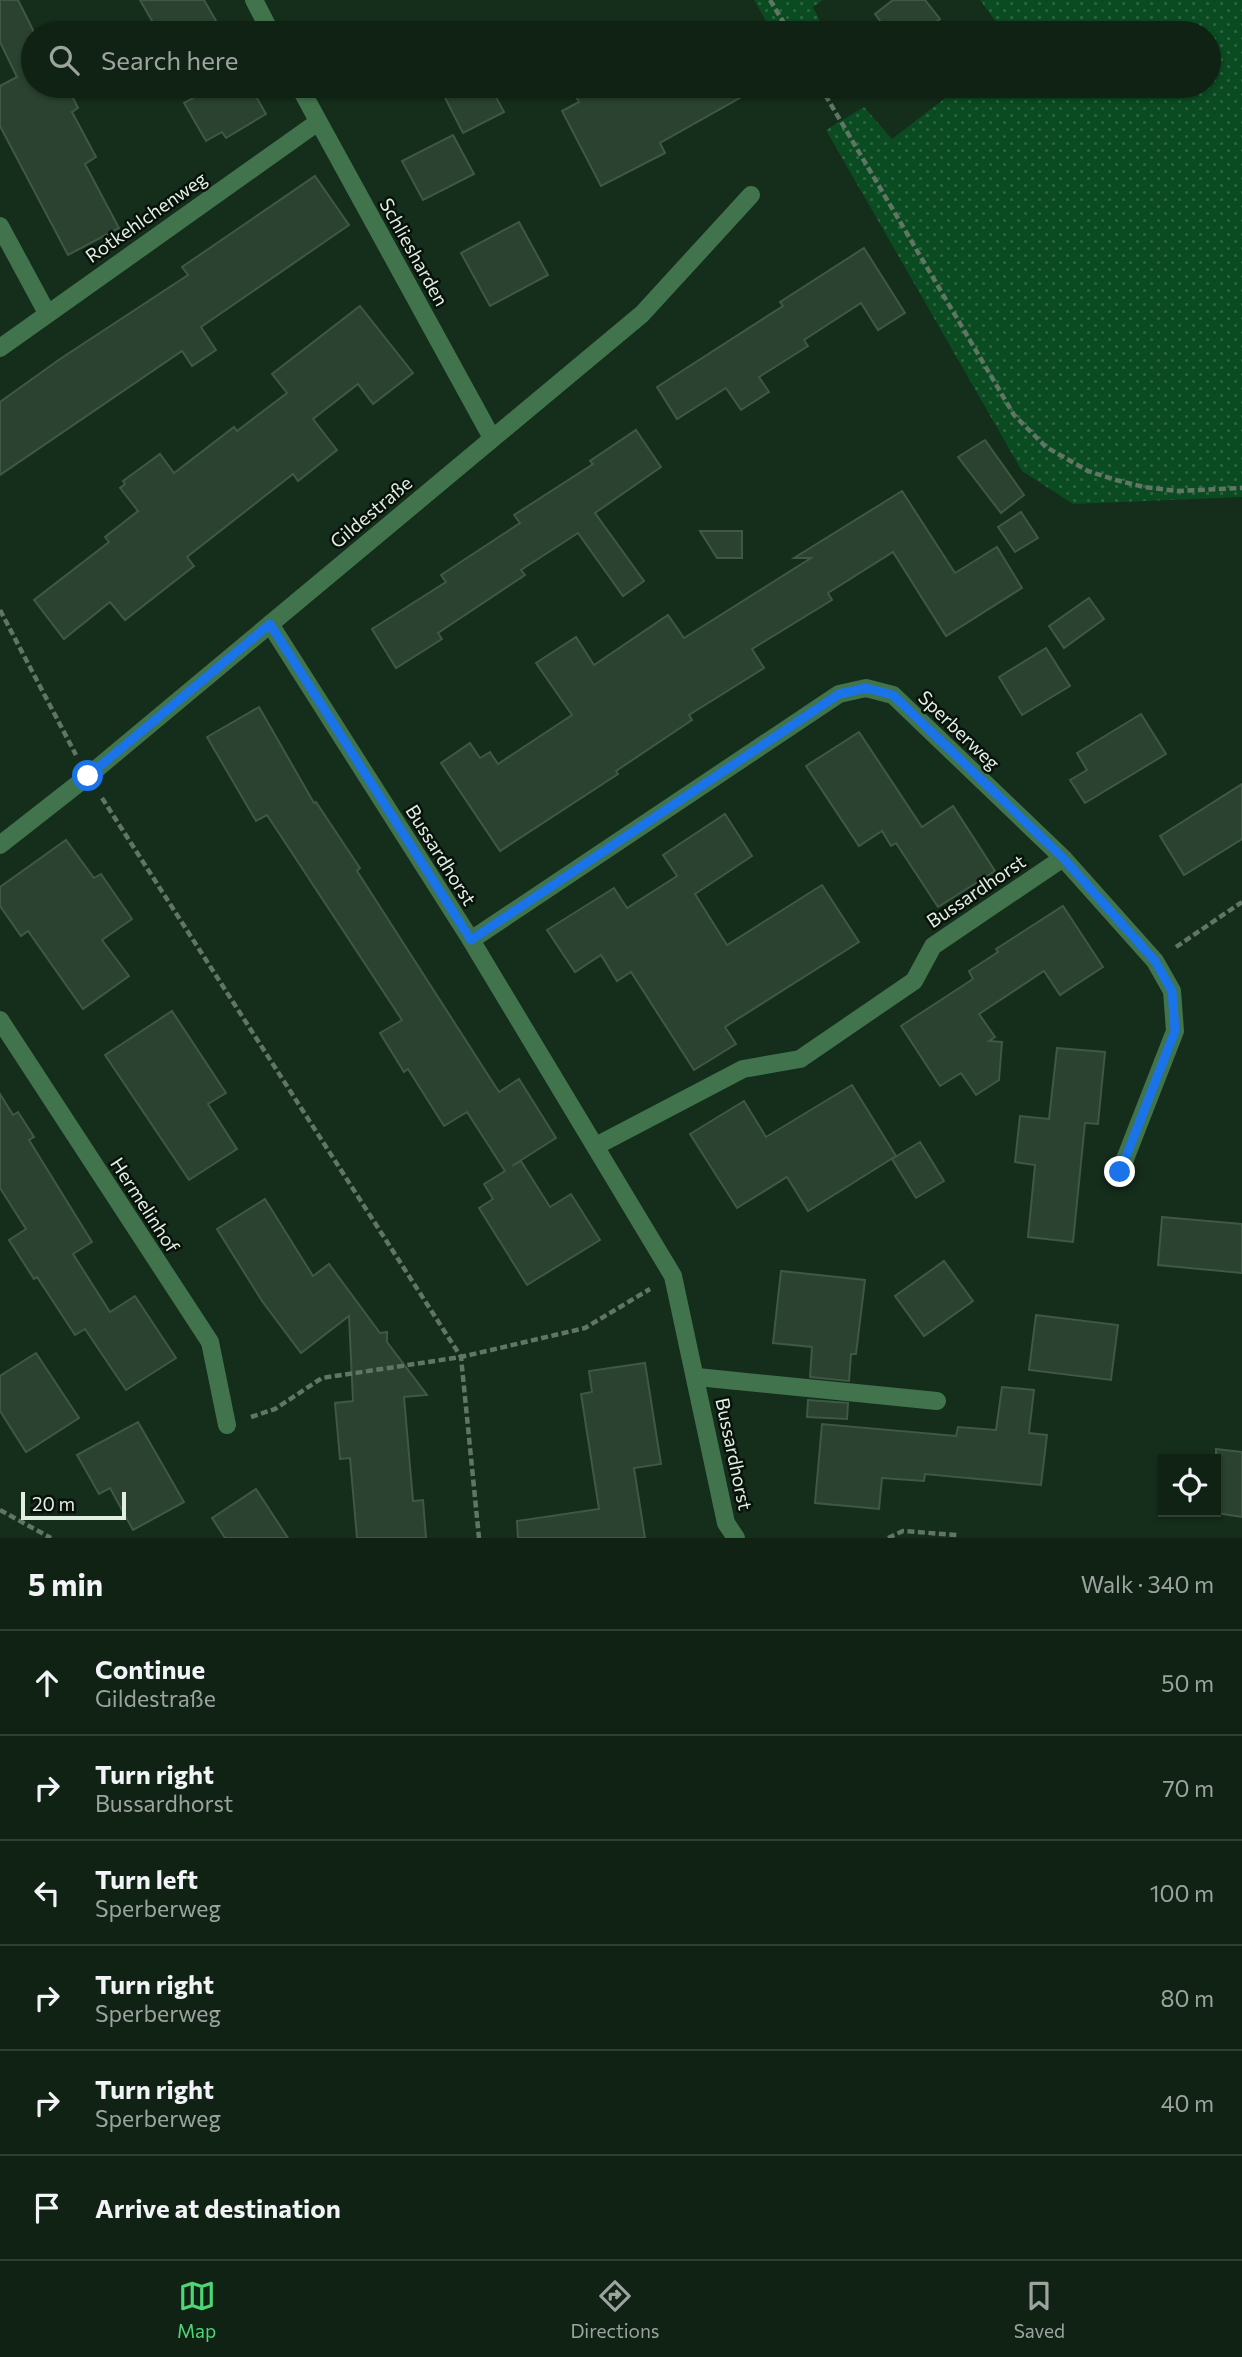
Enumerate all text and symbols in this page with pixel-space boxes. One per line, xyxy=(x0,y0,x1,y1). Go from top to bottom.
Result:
search box xyxy=(21,21,1221,98)
icon: search xyxy=(45,41,83,79)
text: Search here xyxy=(101,44,239,75)
street label: Rotkehlchenweg xyxy=(81,166,211,267)
street label: Schliesharden xyxy=(375,194,454,310)
street label: Gildestraße xyxy=(325,471,416,553)
street label: Sperberweg xyxy=(914,685,1005,774)
route start xyxy=(72,760,103,791)
street label: Bussardhorst xyxy=(401,800,482,909)
street label: Bussardhorst xyxy=(922,849,1030,932)
street label: Hermelinhof xyxy=(106,1153,185,1257)
route end xyxy=(1104,1156,1135,1187)
street label: Bussardhorst xyxy=(711,1396,758,1512)
map controls xyxy=(1158,1454,1221,1517)
button: locate xyxy=(1158,1454,1221,1517)
scale bar xyxy=(21,1489,126,1521)
text: 20 m xyxy=(32,1492,75,1515)
text: 5 min xyxy=(28,1565,103,1602)
text: Walk · 340 m xyxy=(1081,1570,1214,1598)
text: Continue xyxy=(95,1653,205,1684)
icon: ahead xyxy=(28,1664,66,1702)
text: 50 m xyxy=(1161,1669,1214,1697)
text: Gildestraße xyxy=(95,1684,216,1712)
text: Turn right xyxy=(95,1758,214,1789)
icon: right xyxy=(28,1769,66,1807)
text: 70 m xyxy=(1162,1774,1214,1802)
text: Bussardhorst xyxy=(95,1789,233,1817)
text: Turn left xyxy=(95,1863,198,1894)
icon: left xyxy=(28,1874,66,1912)
text: 100 m xyxy=(1150,1879,1214,1907)
text: Sperberweg xyxy=(95,1894,221,1922)
text: Turn right xyxy=(95,1968,214,1999)
icon: right xyxy=(28,1979,66,2017)
text: 80 m xyxy=(1161,1984,1214,2012)
text: Sperberweg xyxy=(95,1999,221,2027)
text: Turn right xyxy=(95,2073,214,2104)
icon: right xyxy=(28,2084,66,2122)
text: 40 m xyxy=(1161,2089,1214,2117)
text: Sperberweg xyxy=(95,2104,221,2132)
icon: arrive xyxy=(28,2189,66,2227)
text: Arrive at destination xyxy=(95,2192,341,2223)
tab: Map xyxy=(177,2277,216,2342)
tab: Directions xyxy=(570,2277,660,2342)
tab: Saved xyxy=(1014,2277,1065,2342)

